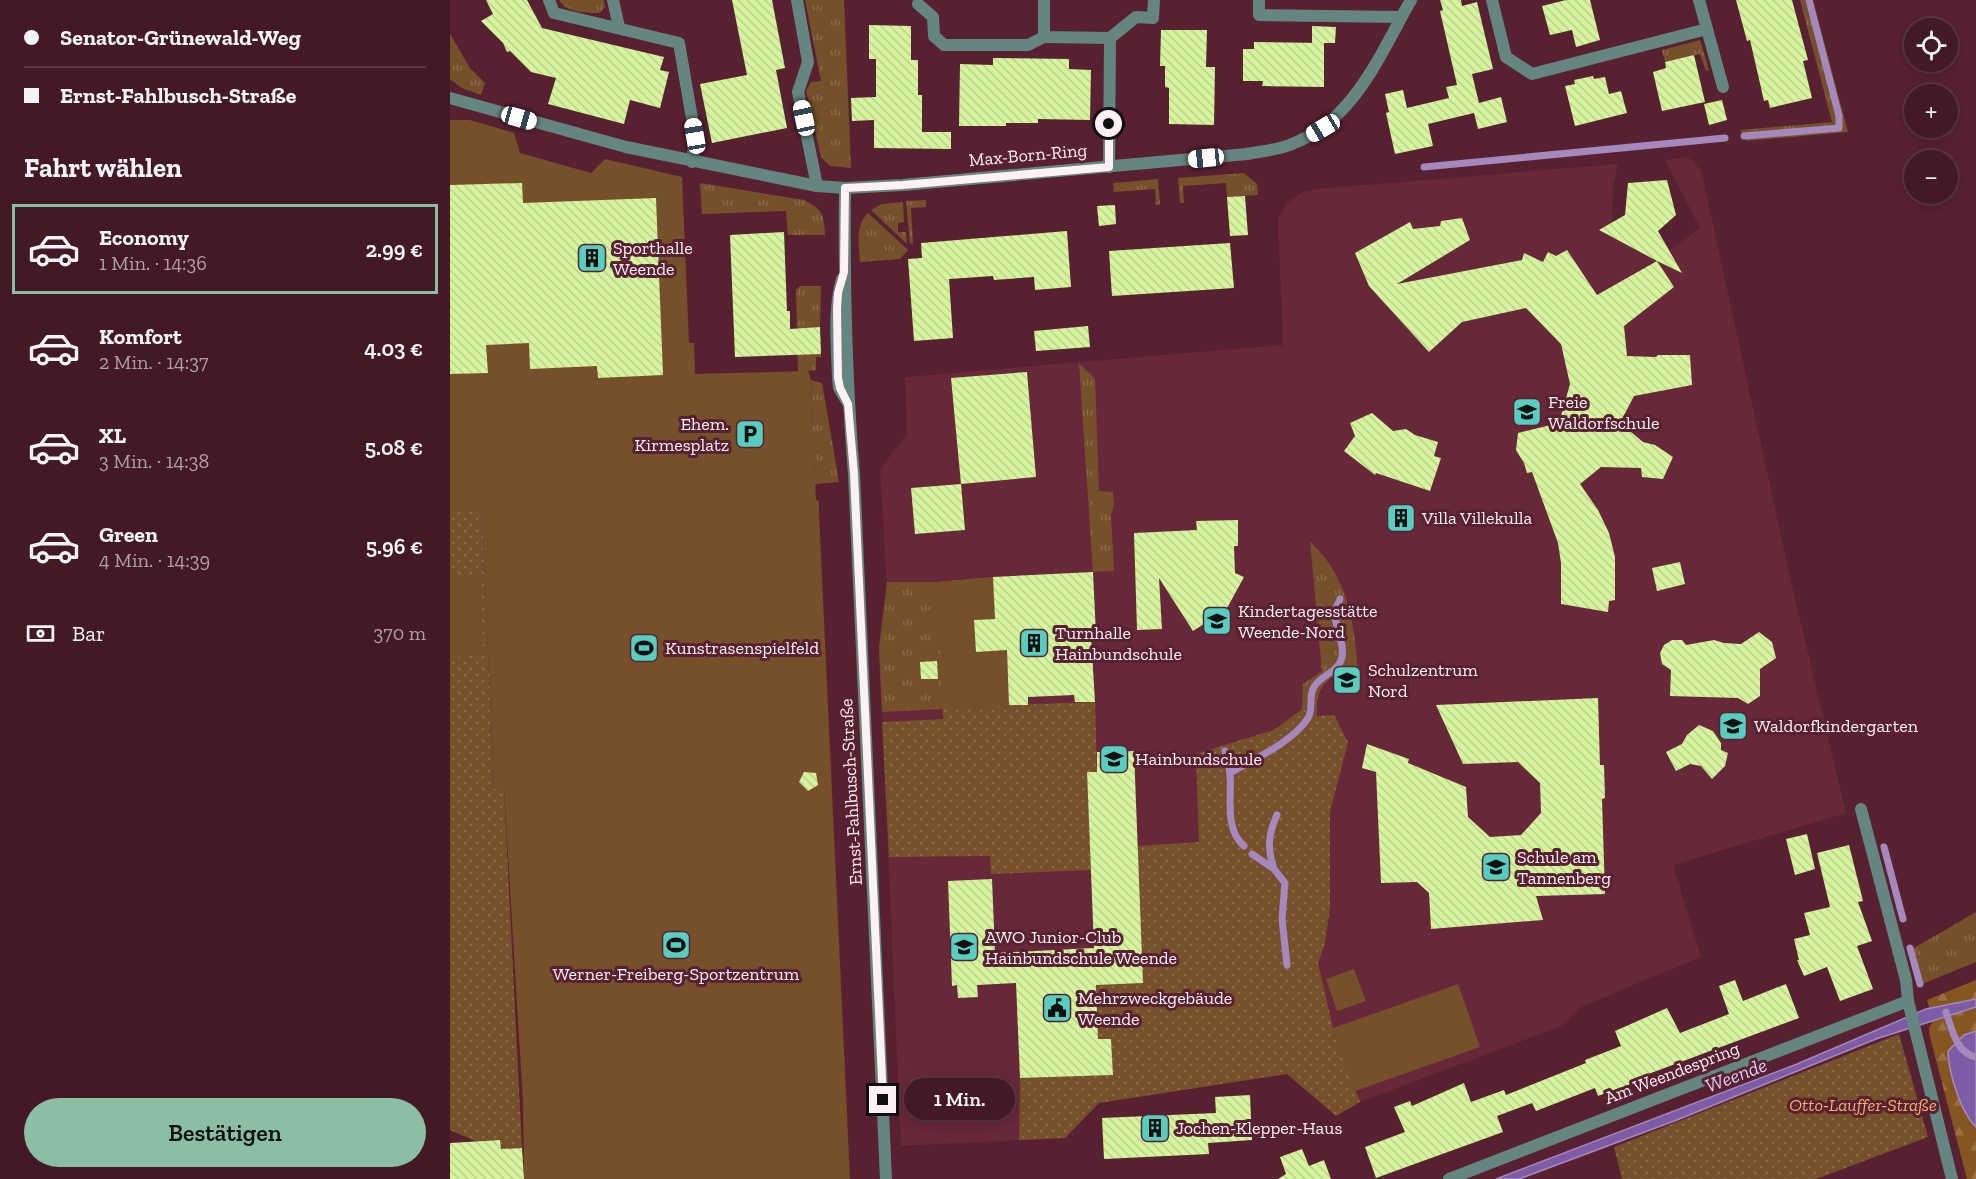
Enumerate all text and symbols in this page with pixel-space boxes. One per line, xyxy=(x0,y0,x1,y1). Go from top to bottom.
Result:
map controls xyxy=(1904,18,1958,204)
button: locate xyxy=(1904,18,1958,72)
text: Senator-Grünewald-Weg xyxy=(60,24,301,51)
text: Ernst-Fahlbusch-Straße xyxy=(60,82,296,109)
button: + xyxy=(1904,84,1958,138)
car xyxy=(791,99,817,137)
car xyxy=(499,104,539,132)
route start xyxy=(1095,110,1122,137)
car xyxy=(1303,111,1343,145)
car xyxy=(683,117,707,155)
street label: Max-Born-Ring xyxy=(968,139,1088,171)
car xyxy=(1187,147,1225,169)
button: − xyxy=(1904,150,1958,204)
text: Fahrt wählen xyxy=(24,152,182,184)
icon: car xyxy=(27,222,81,276)
text: Economy xyxy=(99,224,189,251)
text: 2.99 € xyxy=(365,236,423,263)
place label: Sporthalle Weende xyxy=(613,237,693,280)
building icon: Sporthalle Weende xyxy=(576,242,608,274)
text: 1 Min. · 14:36 xyxy=(99,251,207,275)
icon: car xyxy=(27,321,81,375)
text: Komfort xyxy=(99,323,182,350)
text: 4.03 € xyxy=(364,335,423,362)
text: 2 Min. · 14:37 xyxy=(99,350,208,374)
place label: Freie Waldorfschule xyxy=(1548,391,1660,434)
school or university icon: Freie Waldorfschule xyxy=(1511,396,1543,428)
place label: Ehem. Kirmesplatz xyxy=(635,413,729,456)
parking icon: Ehem. Kirmesplatz xyxy=(734,418,766,450)
icon: car xyxy=(27,420,81,474)
text: XL xyxy=(99,422,126,449)
text: 5.08 € xyxy=(365,434,423,461)
text: 3 Min. · 14:38 xyxy=(99,449,209,473)
building icon: Villa Villekulla xyxy=(1385,502,1417,534)
place label: Villa Villekulla xyxy=(1421,507,1533,529)
icon: car xyxy=(27,519,81,573)
text: Green xyxy=(99,521,158,548)
text: 5.96 € xyxy=(366,533,423,560)
text: 4 Min. · 14:39 xyxy=(99,548,210,572)
place label: Kindertagesstätte Weende-Nord xyxy=(1238,600,1377,643)
school or university icon: Kindertagesstätte Weende-Nord xyxy=(1201,605,1233,637)
icon: cash xyxy=(24,617,57,650)
text: Bar xyxy=(72,620,105,647)
text: 370 m xyxy=(373,621,426,645)
place label: Turnhalle Hainbundschule xyxy=(1055,622,1182,665)
building icon: Turnhalle Hainbundschule xyxy=(1018,627,1050,659)
sports icon: Kunstrasenspielfeld xyxy=(628,632,660,664)
place label: Kunstrasenspielfeld xyxy=(665,637,819,659)
place label: Schulzentrum Nord xyxy=(1368,659,1478,702)
school or university icon: Schulzentrum Nord xyxy=(1331,664,1363,696)
street label: Ernst-Fahlbusch-Straße xyxy=(835,698,867,886)
school or university icon: Waldorfkindergarten xyxy=(1717,710,1749,742)
place label: Waldorfkindergarten xyxy=(1754,715,1919,737)
school or university icon: Hainbundschule xyxy=(1098,743,1130,775)
place label: Hainbundschule xyxy=(1135,748,1262,770)
place label: Schule am Tannenberg xyxy=(1517,846,1611,889)
school or university icon: Schule am Tannenberg xyxy=(1480,851,1512,883)
place label: AWO Junior-Club Hainbundschule Weende xyxy=(985,926,1177,969)
sports icon: Werner-Freiberg-Sportzentrum xyxy=(660,929,692,961)
school or university icon: AWO Junior-Club Hainbundschule Weende xyxy=(948,931,980,963)
place label: Werner-Freiberg-Sportzentrum xyxy=(553,963,800,985)
place label: Mehrzweckgebäude Weende xyxy=(1078,987,1232,1030)
public building icon: Mehrzweckgebäude Weende xyxy=(1041,992,1073,1024)
street label: Am Weendespring xyxy=(1601,1037,1743,1109)
water label: Weende xyxy=(1702,1052,1770,1098)
callout: 1 Min. xyxy=(904,1079,1015,1121)
route end xyxy=(869,1086,896,1113)
text: 1 Min. xyxy=(934,1087,985,1111)
park label: Otto-Lauffer-Straße xyxy=(1789,1094,1937,1116)
button: Bestätigen xyxy=(24,1098,426,1167)
building icon: Jochen-Klepper-Haus xyxy=(1139,1112,1171,1144)
place label: Jochen-Klepper-Haus xyxy=(1176,1117,1342,1139)

